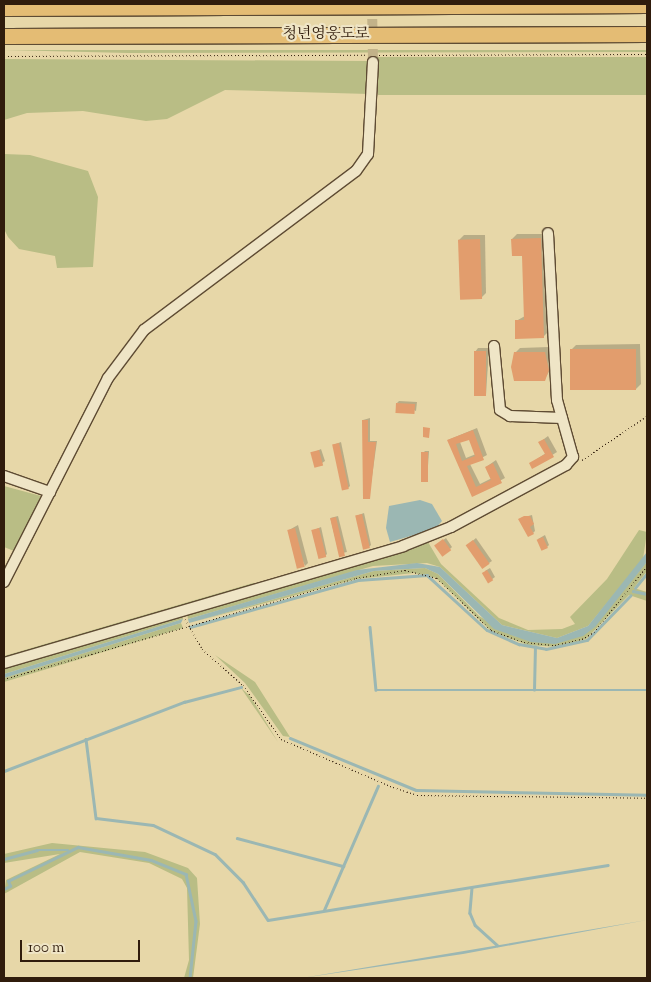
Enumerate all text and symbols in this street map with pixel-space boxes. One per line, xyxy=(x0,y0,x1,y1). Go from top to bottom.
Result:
street label: 청년영웅도로 xyxy=(283,26,369,44)
scale bar xyxy=(22,930,142,962)
text: 100 m xyxy=(28,938,64,959)

